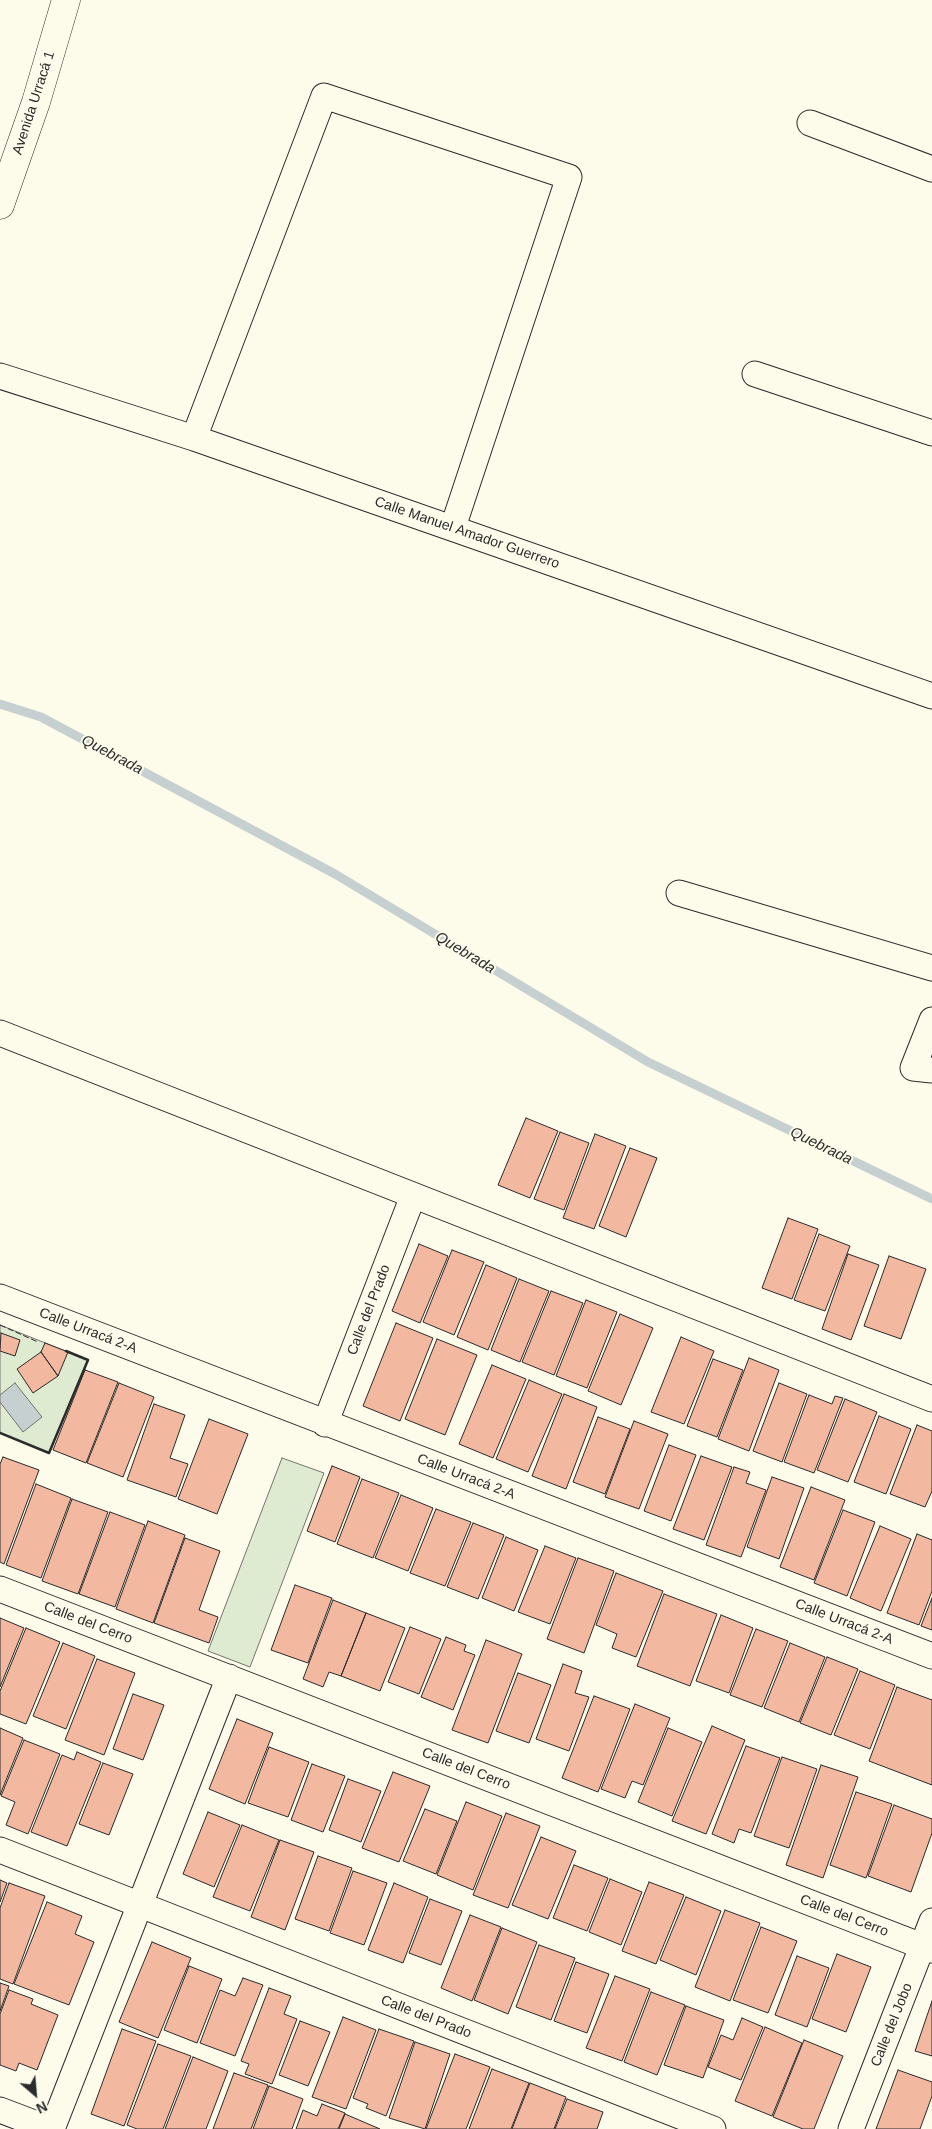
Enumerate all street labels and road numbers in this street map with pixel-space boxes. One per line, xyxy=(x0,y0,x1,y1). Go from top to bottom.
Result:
street label: Avenida Urracá 1 xyxy=(9,49,59,157)
street label: Calle Manuel Amador Guerrero xyxy=(372,493,562,573)
street label: Calle del Prado xyxy=(344,1262,394,1358)
street label: Calle Urracá 2-A xyxy=(37,1305,139,1357)
street label: Calle Urracá 2-A xyxy=(415,1451,517,1503)
street label: Calle Urracá 2-A xyxy=(793,1596,895,1648)
street label: Calle del Cerro xyxy=(41,1598,135,1648)
street label: Calle del Cerro xyxy=(419,1744,513,1794)
street label: Calle del Cerro xyxy=(797,1891,891,1941)
street label: Calle del Jobo xyxy=(868,1981,916,2069)
street label: Calle del Prado xyxy=(378,1992,474,2042)

